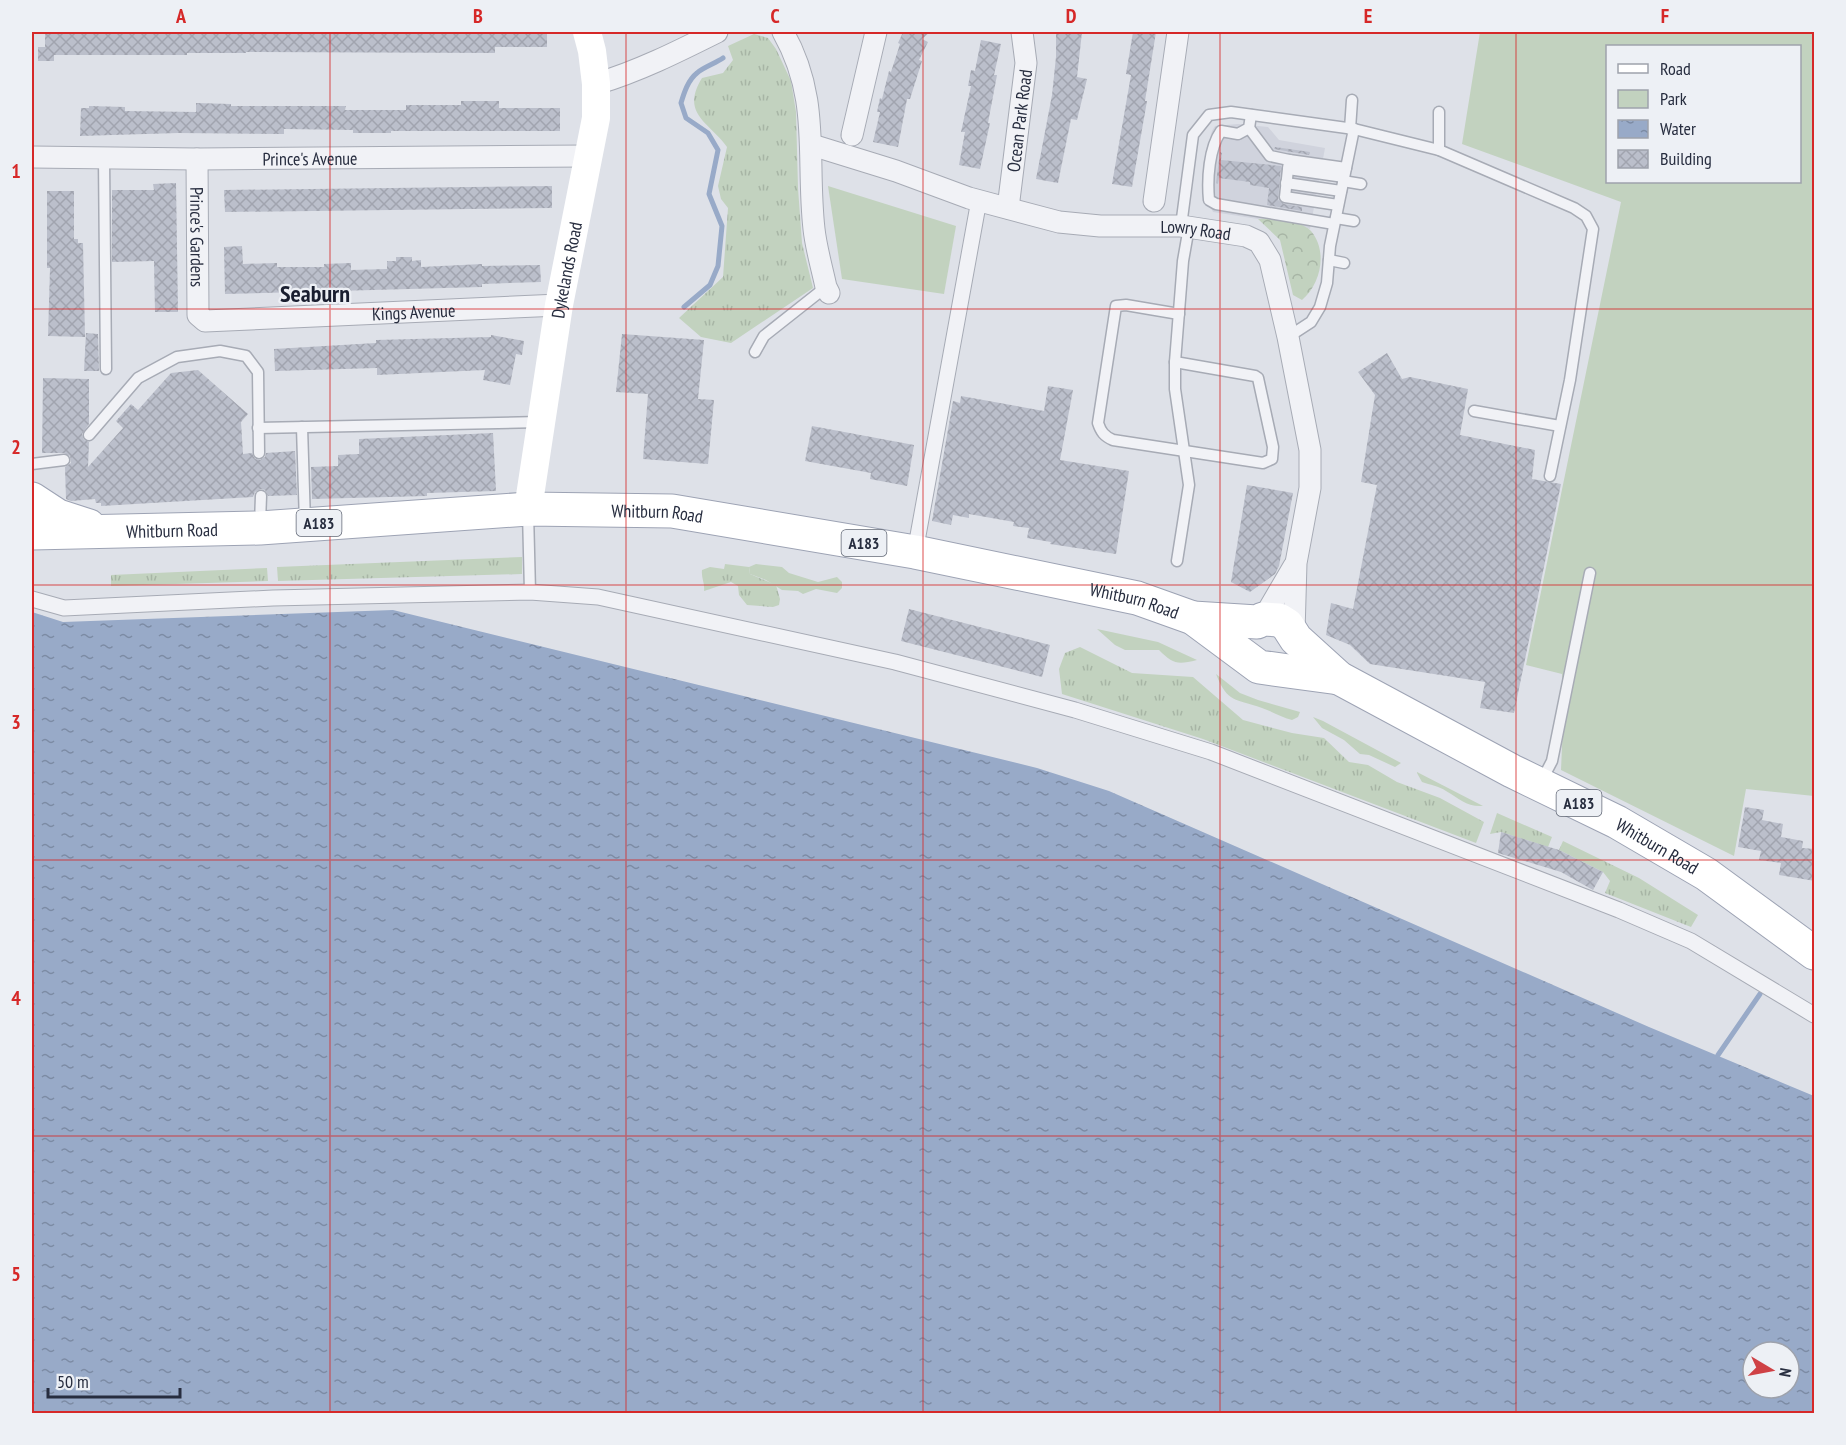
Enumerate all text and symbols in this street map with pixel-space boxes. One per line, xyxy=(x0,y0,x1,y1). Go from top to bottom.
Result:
text: A xyxy=(175,3,187,29)
text: B xyxy=(473,3,483,29)
text: C xyxy=(770,3,780,29)
text: D xyxy=(1066,3,1077,29)
text: E xyxy=(1364,3,1372,29)
text: F xyxy=(1661,3,1669,29)
legend xyxy=(1606,45,1801,183)
text: Road xyxy=(1660,57,1691,80)
street label: Ocean Park Road xyxy=(1001,68,1037,173)
text: Park xyxy=(1660,87,1687,110)
text: Water xyxy=(1660,117,1696,140)
street label: Prince's Avenue xyxy=(262,146,358,170)
text: Building xyxy=(1660,147,1712,170)
text: 1 xyxy=(11,158,21,184)
street label: Prince's Gardens xyxy=(186,187,209,287)
street label: Lowry Road xyxy=(1161,215,1232,245)
street label: Dykelands Road xyxy=(546,220,587,320)
district label: Seaburn xyxy=(280,278,350,309)
street label: Kings Avenue xyxy=(371,298,456,325)
text: 2 xyxy=(11,434,21,460)
street label: Whitburn Road xyxy=(611,499,705,528)
road number: A183 xyxy=(296,510,342,536)
street label: Whitburn Road xyxy=(126,517,218,542)
road number: A183 xyxy=(842,530,886,556)
street label: Whitburn Road xyxy=(1088,577,1182,624)
text: 3 xyxy=(11,709,21,735)
road number: A183 xyxy=(1556,790,1602,816)
street label: Whitburn Road xyxy=(1612,813,1703,879)
text: 4 xyxy=(11,985,21,1011)
text: 5 xyxy=(11,1261,21,1287)
north arrow xyxy=(1741,1340,1801,1400)
scale bar xyxy=(48,1361,180,1399)
text: N xyxy=(1775,1367,1796,1379)
text: 50 m xyxy=(57,1370,89,1393)

